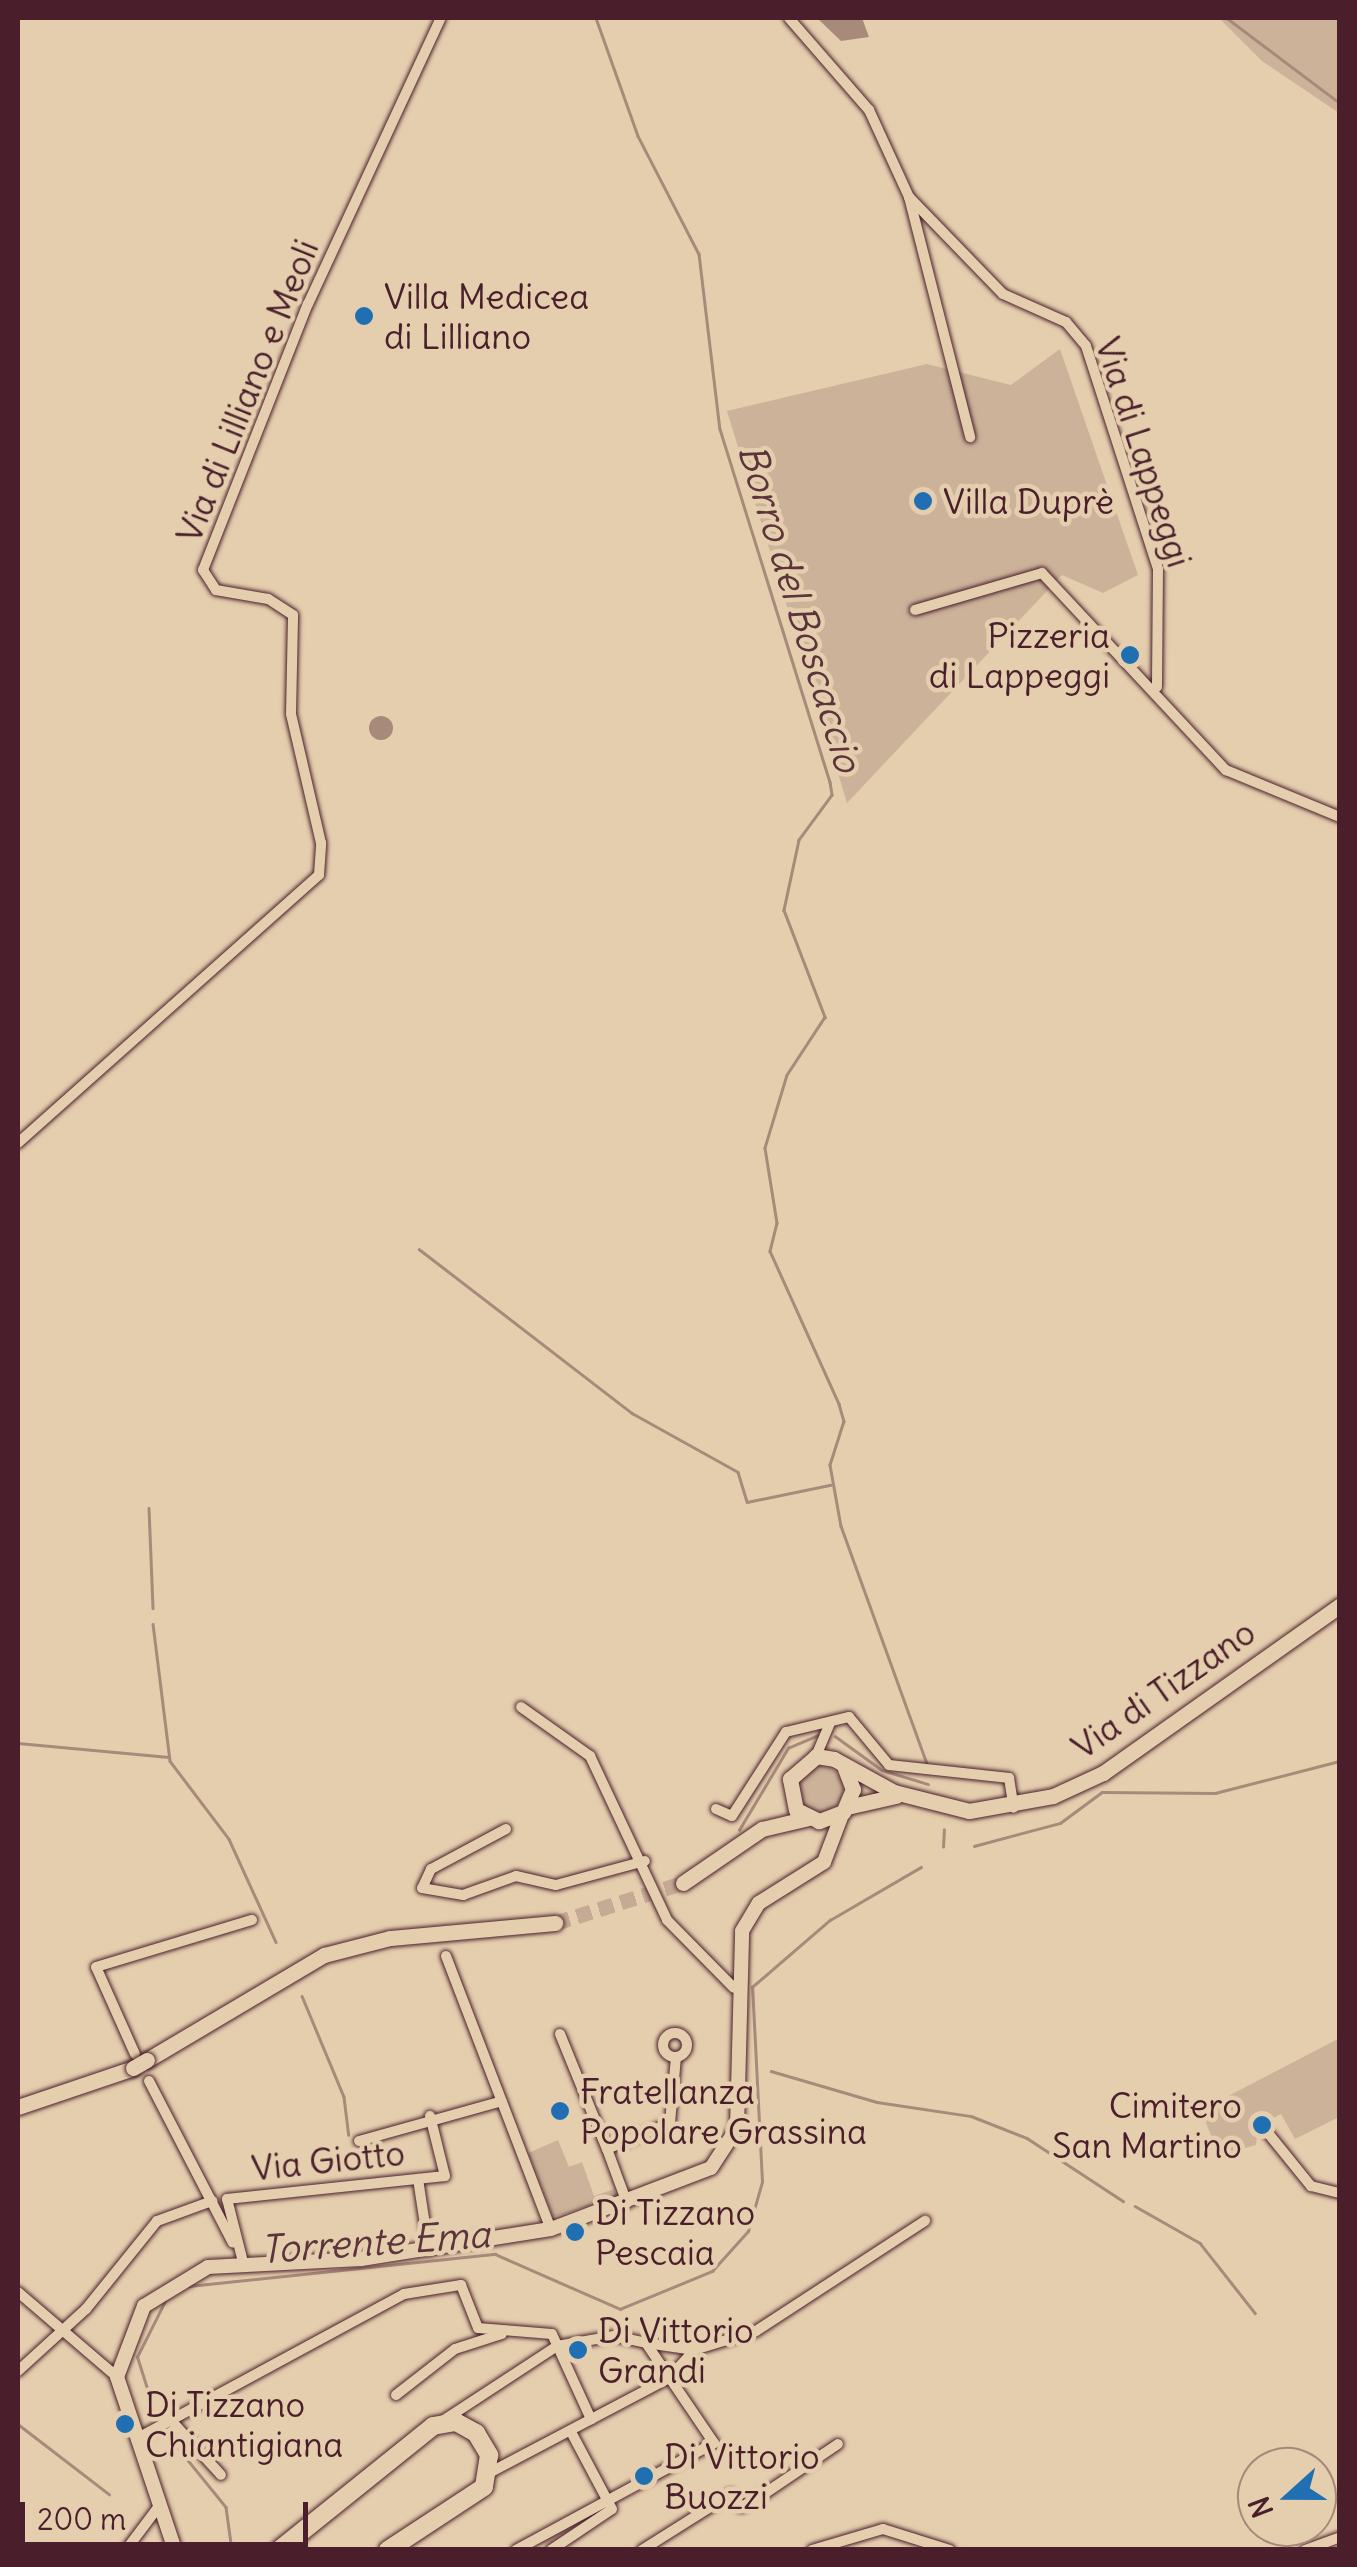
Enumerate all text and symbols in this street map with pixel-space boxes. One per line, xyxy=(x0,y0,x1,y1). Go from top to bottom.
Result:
street label: Via di Lilliano e Meoli xyxy=(167,233,327,549)
place label: Villa Medicea di Lilliano xyxy=(384,275,589,357)
marker: Villa Medicea di Lilliano xyxy=(353,305,375,327)
street label: Via di Lappeggi xyxy=(1087,332,1201,572)
water label: Borro del Boscaccio xyxy=(729,439,871,777)
place label: Villa Duprè xyxy=(943,480,1114,522)
marker: Villa Duprè xyxy=(912,490,934,512)
place label: Pizzeria di Lappeggi xyxy=(929,614,1110,696)
marker: Pizzeria di Lappeggi xyxy=(1119,644,1141,666)
street label: Via di Tizzano xyxy=(1063,1610,1263,1768)
place label: Fratellanza Popolare Grassina xyxy=(580,2070,867,2152)
place label: Cimitero San Martino xyxy=(1052,2084,1242,2166)
marker: Fratellanza Popolare Grassina xyxy=(549,2100,571,2122)
marker: Cimitero San Martino xyxy=(1251,2114,1273,2136)
street label: Via Giotto xyxy=(249,2131,407,2189)
place label: Di Tizzano Pescaia xyxy=(595,2191,755,2273)
water label: Torrente Ema xyxy=(259,2211,491,2273)
marker: Di Tizzano Pescaia xyxy=(564,2221,586,2243)
place label: Di Vittorio Grandi xyxy=(598,2309,754,2391)
marker: Di Vittorio Grandi xyxy=(567,2339,589,2361)
place label: Di Tizzano Chiantigiana xyxy=(145,2383,343,2465)
marker: Di Tizzano Chiantigiana xyxy=(114,2413,136,2435)
place label: Di Vittorio Buozzi xyxy=(664,2435,820,2517)
north arrow xyxy=(1237,2447,1337,2547)
marker: Di Vittorio Buozzi xyxy=(633,2465,655,2487)
scale bar xyxy=(25,2482,312,2544)
text: N xyxy=(1241,2492,1281,2523)
text: 200 m xyxy=(37,2500,126,2538)

